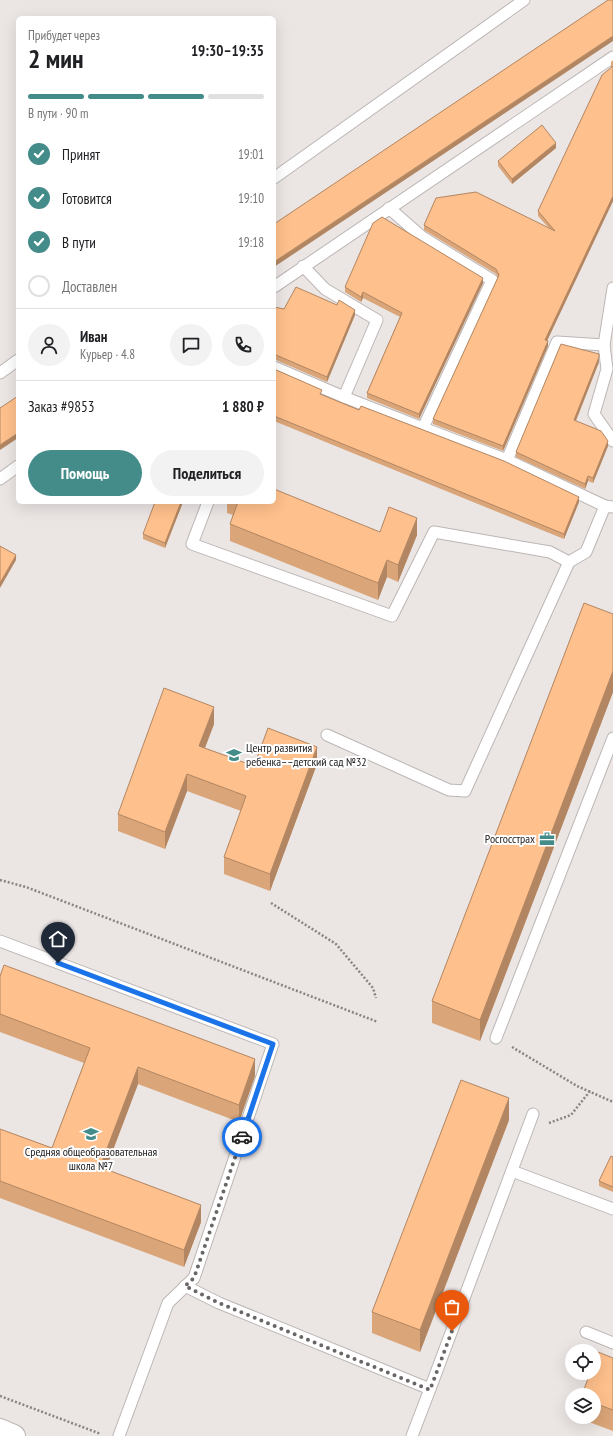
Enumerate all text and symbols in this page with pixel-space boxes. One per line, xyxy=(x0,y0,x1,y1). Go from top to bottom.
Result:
text: Прибудет через xyxy=(28,27,100,44)
text: 19:30–19:35 xyxy=(191,41,264,60)
text: 2 мин xyxy=(28,42,83,75)
text: В пути · 90 m xyxy=(28,105,89,122)
icon: check xyxy=(28,143,50,165)
text: Принят xyxy=(62,145,100,164)
text: 19:01 xyxy=(238,146,264,163)
icon: check xyxy=(28,187,50,209)
text: Готовится xyxy=(62,189,112,208)
text: 19:10 xyxy=(238,190,264,207)
icon: check xyxy=(28,231,50,253)
text: В пути xyxy=(62,233,96,252)
text: 19:18 xyxy=(238,234,264,251)
text: Доставлен xyxy=(62,277,117,296)
button: person xyxy=(28,324,70,366)
button: chat xyxy=(170,324,212,366)
button: phone xyxy=(222,324,264,366)
text: Иван xyxy=(80,327,107,346)
text: Курьер · 4.8 xyxy=(80,346,135,363)
text: Заказ #9853 xyxy=(28,397,95,416)
text: 1 880 ₽ xyxy=(222,397,264,416)
button: Помощь xyxy=(28,450,142,496)
button: Поделиться xyxy=(150,450,264,496)
place label: Центр развития ребенка––детский сад №32 xyxy=(246,740,367,769)
school or university icon: Центр развития ребенка––детский сад №32 xyxy=(225,746,243,764)
office icon: Росгосстрах xyxy=(538,830,556,848)
place label: Росгосстрах xyxy=(485,831,535,846)
pin xyxy=(41,922,75,963)
icon: home xyxy=(47,928,69,950)
courier xyxy=(222,1117,262,1157)
school or university icon: Средняя общеобразовательная школа №7 xyxy=(82,1125,100,1143)
icon: car xyxy=(231,1126,253,1148)
place label: Средняя общеобразовательная школа №7 xyxy=(25,1144,157,1173)
pin xyxy=(435,1290,469,1331)
icon: bag xyxy=(441,1296,463,1318)
map controls xyxy=(565,1344,601,1424)
button: locate xyxy=(565,1344,601,1380)
button: layers xyxy=(565,1388,601,1424)

